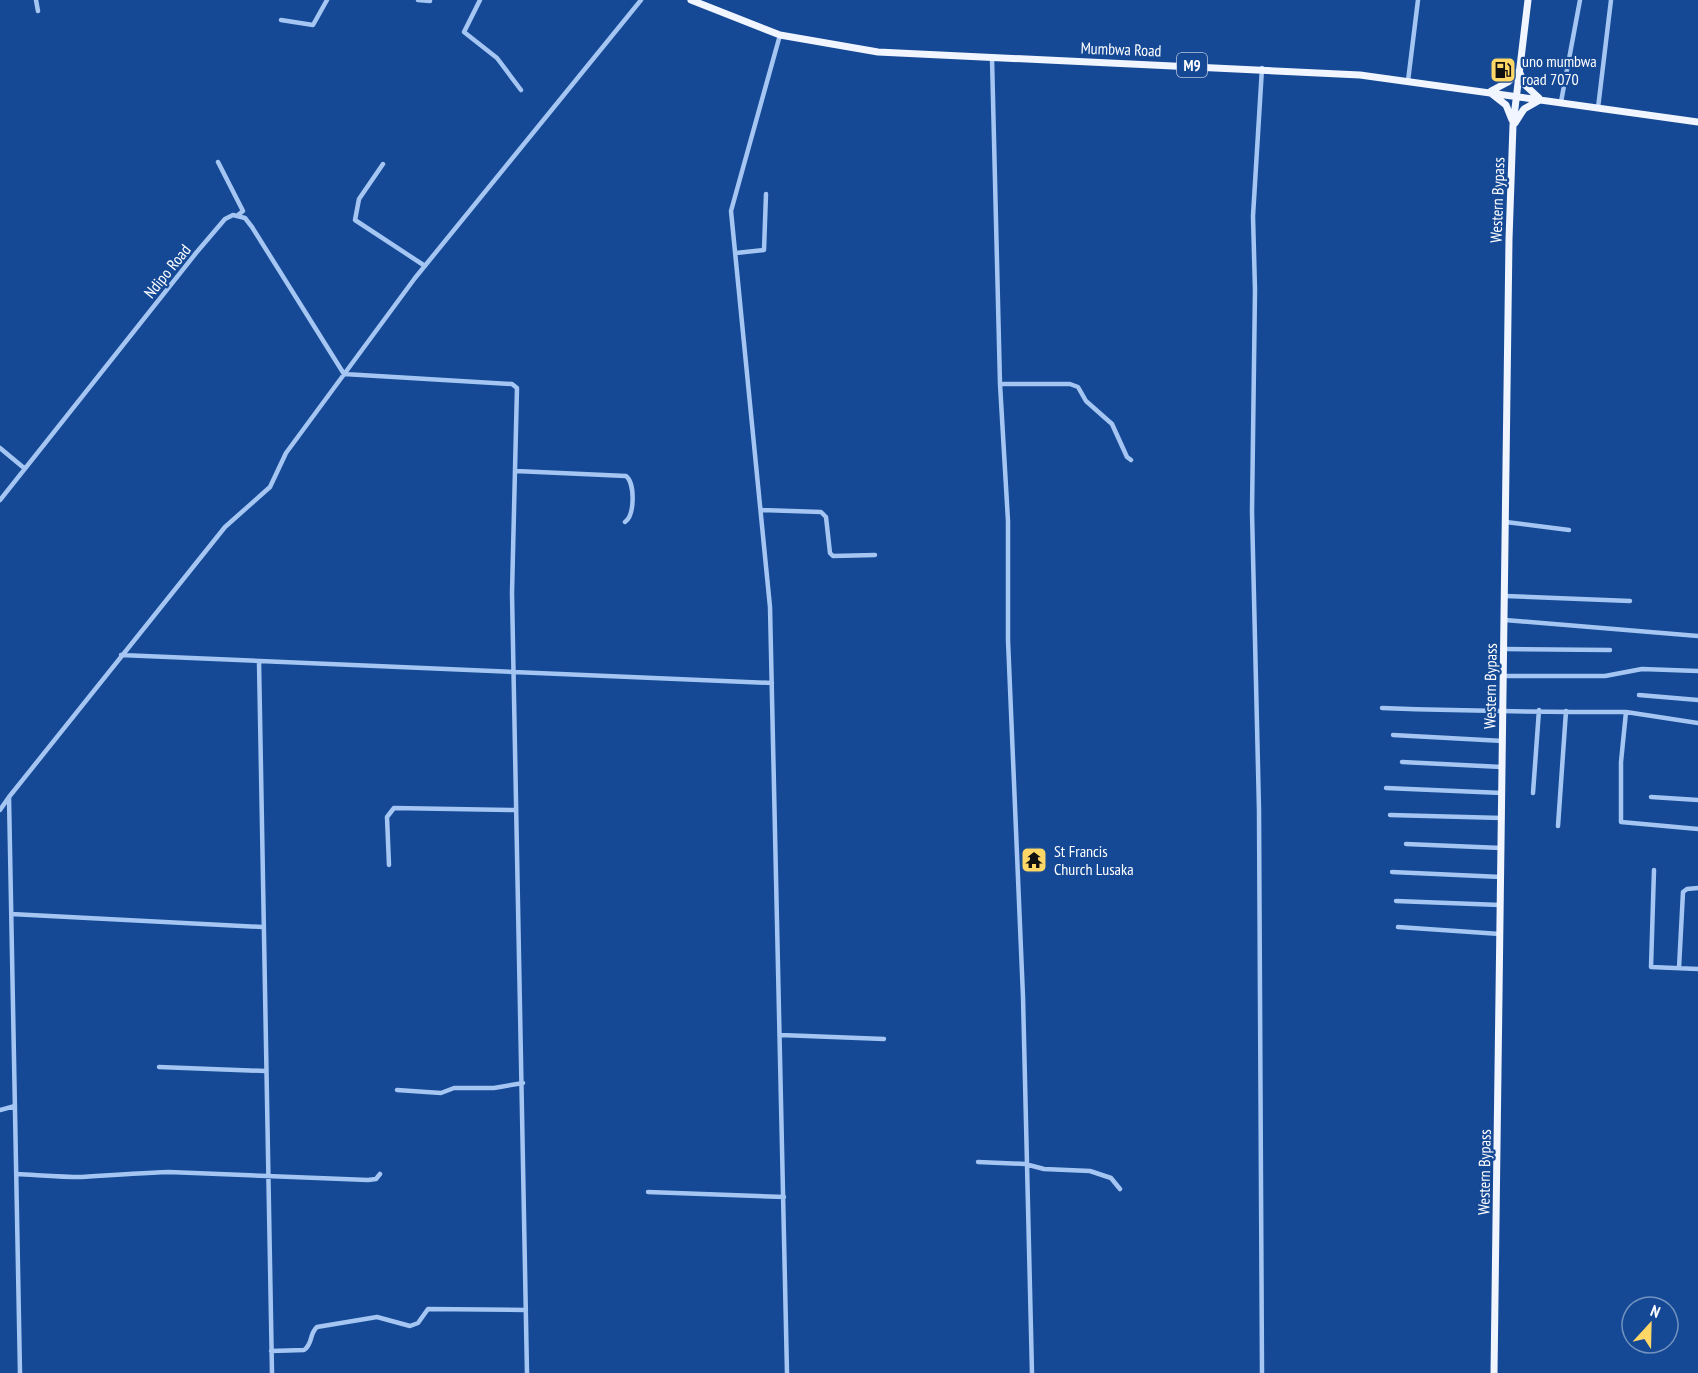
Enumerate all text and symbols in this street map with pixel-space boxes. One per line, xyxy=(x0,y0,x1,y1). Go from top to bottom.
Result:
street label: Mumbwa Road xyxy=(1080,38,1162,60)
place label: uno mumbwa road 7070 xyxy=(1522,51,1597,89)
road number: M9 xyxy=(1177,53,1207,77)
fuel station icon: uno mumbwa road 7070 xyxy=(1488,55,1518,85)
street label: Western Bypass xyxy=(1486,157,1508,243)
street label: Ndipo Road xyxy=(139,240,195,302)
street label: Western Bypass xyxy=(1479,643,1501,729)
place label: St Francis Church Lusaka xyxy=(1054,841,1134,879)
temple icon: St Francis Church Lusaka xyxy=(1019,845,1049,875)
street label: Western Bypass xyxy=(1473,1129,1495,1215)
north arrow xyxy=(1620,1295,1680,1355)
text: N xyxy=(1648,1300,1663,1322)

